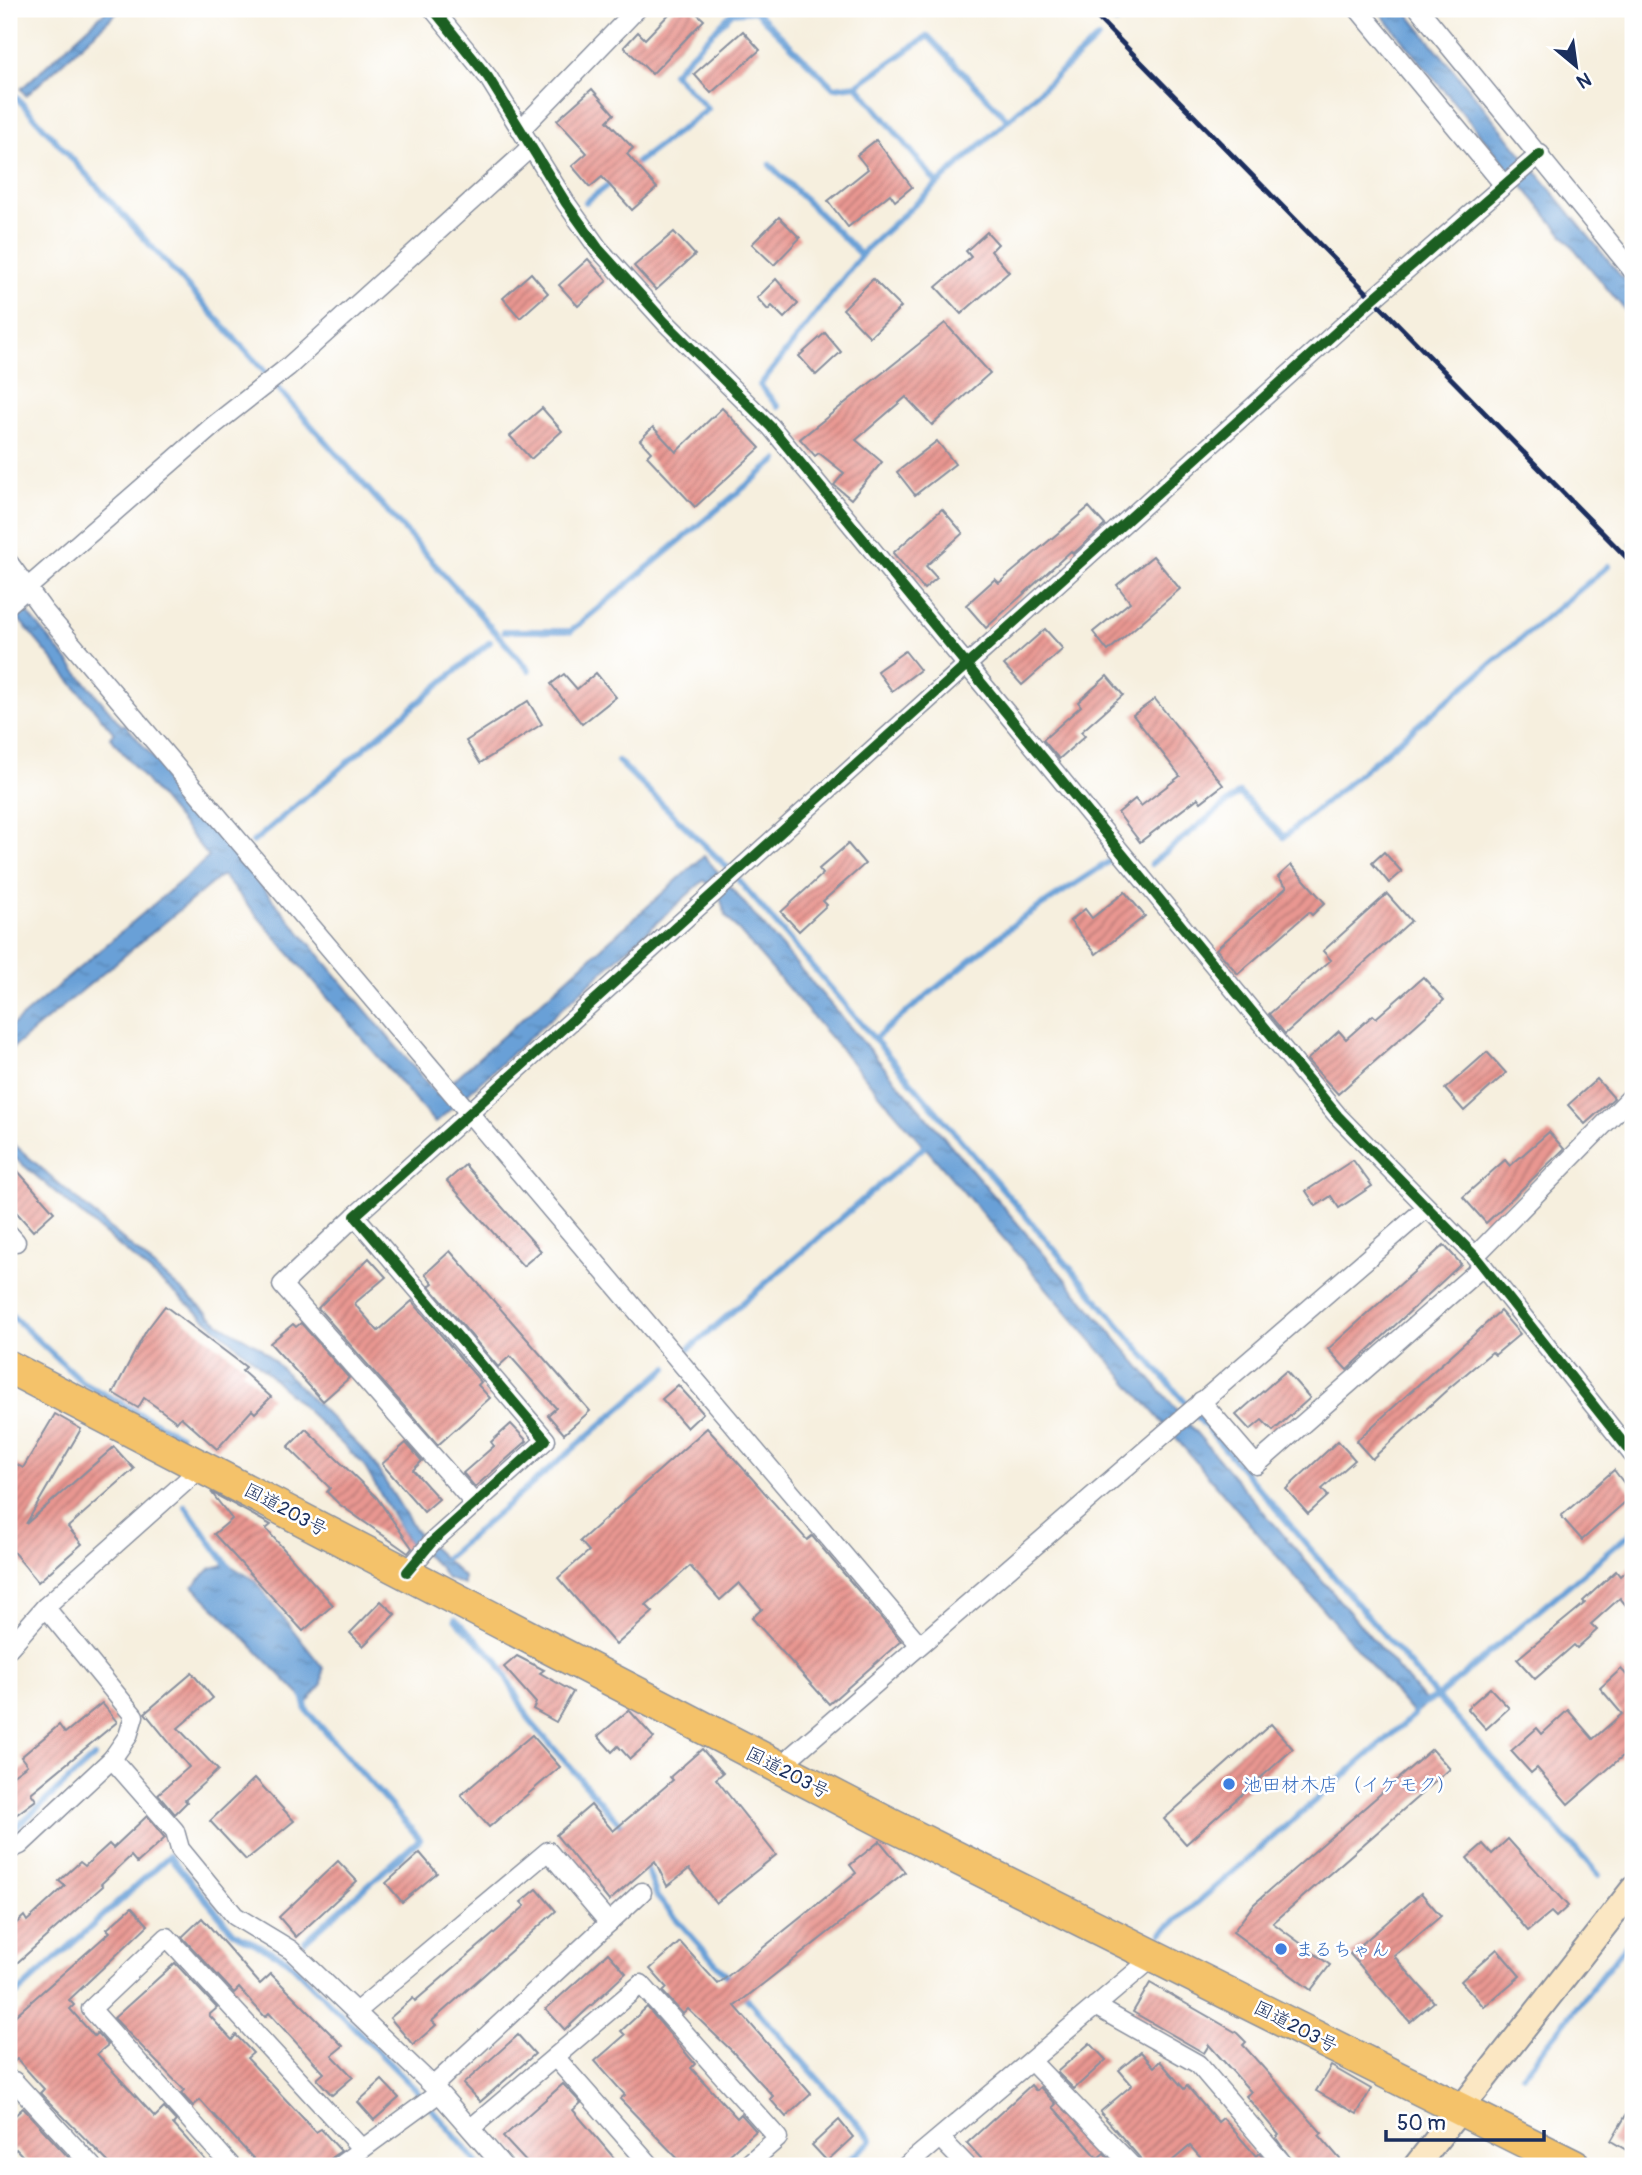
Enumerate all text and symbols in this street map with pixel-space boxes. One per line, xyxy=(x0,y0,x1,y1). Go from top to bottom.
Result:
north arrow xyxy=(1540,32,1610,102)
text: N xyxy=(1572,66,1595,94)
street label: 国道203号 xyxy=(240,1478,331,1542)
street label: 国道203号 xyxy=(741,1741,834,1804)
place label: 池田材木店 （イケモク） xyxy=(1243,1773,1456,1797)
marker: 池田材木店 （イケモク） xyxy=(1221,1776,1237,1792)
place label: まるちゃん xyxy=(1295,1938,1390,1962)
marker: まるちゃん xyxy=(1273,1941,1289,1957)
street label: 国道203号 xyxy=(1249,1995,1342,2058)
scale bar xyxy=(1386,2098,1544,2142)
text: 50 m xyxy=(1397,2110,1446,2137)

